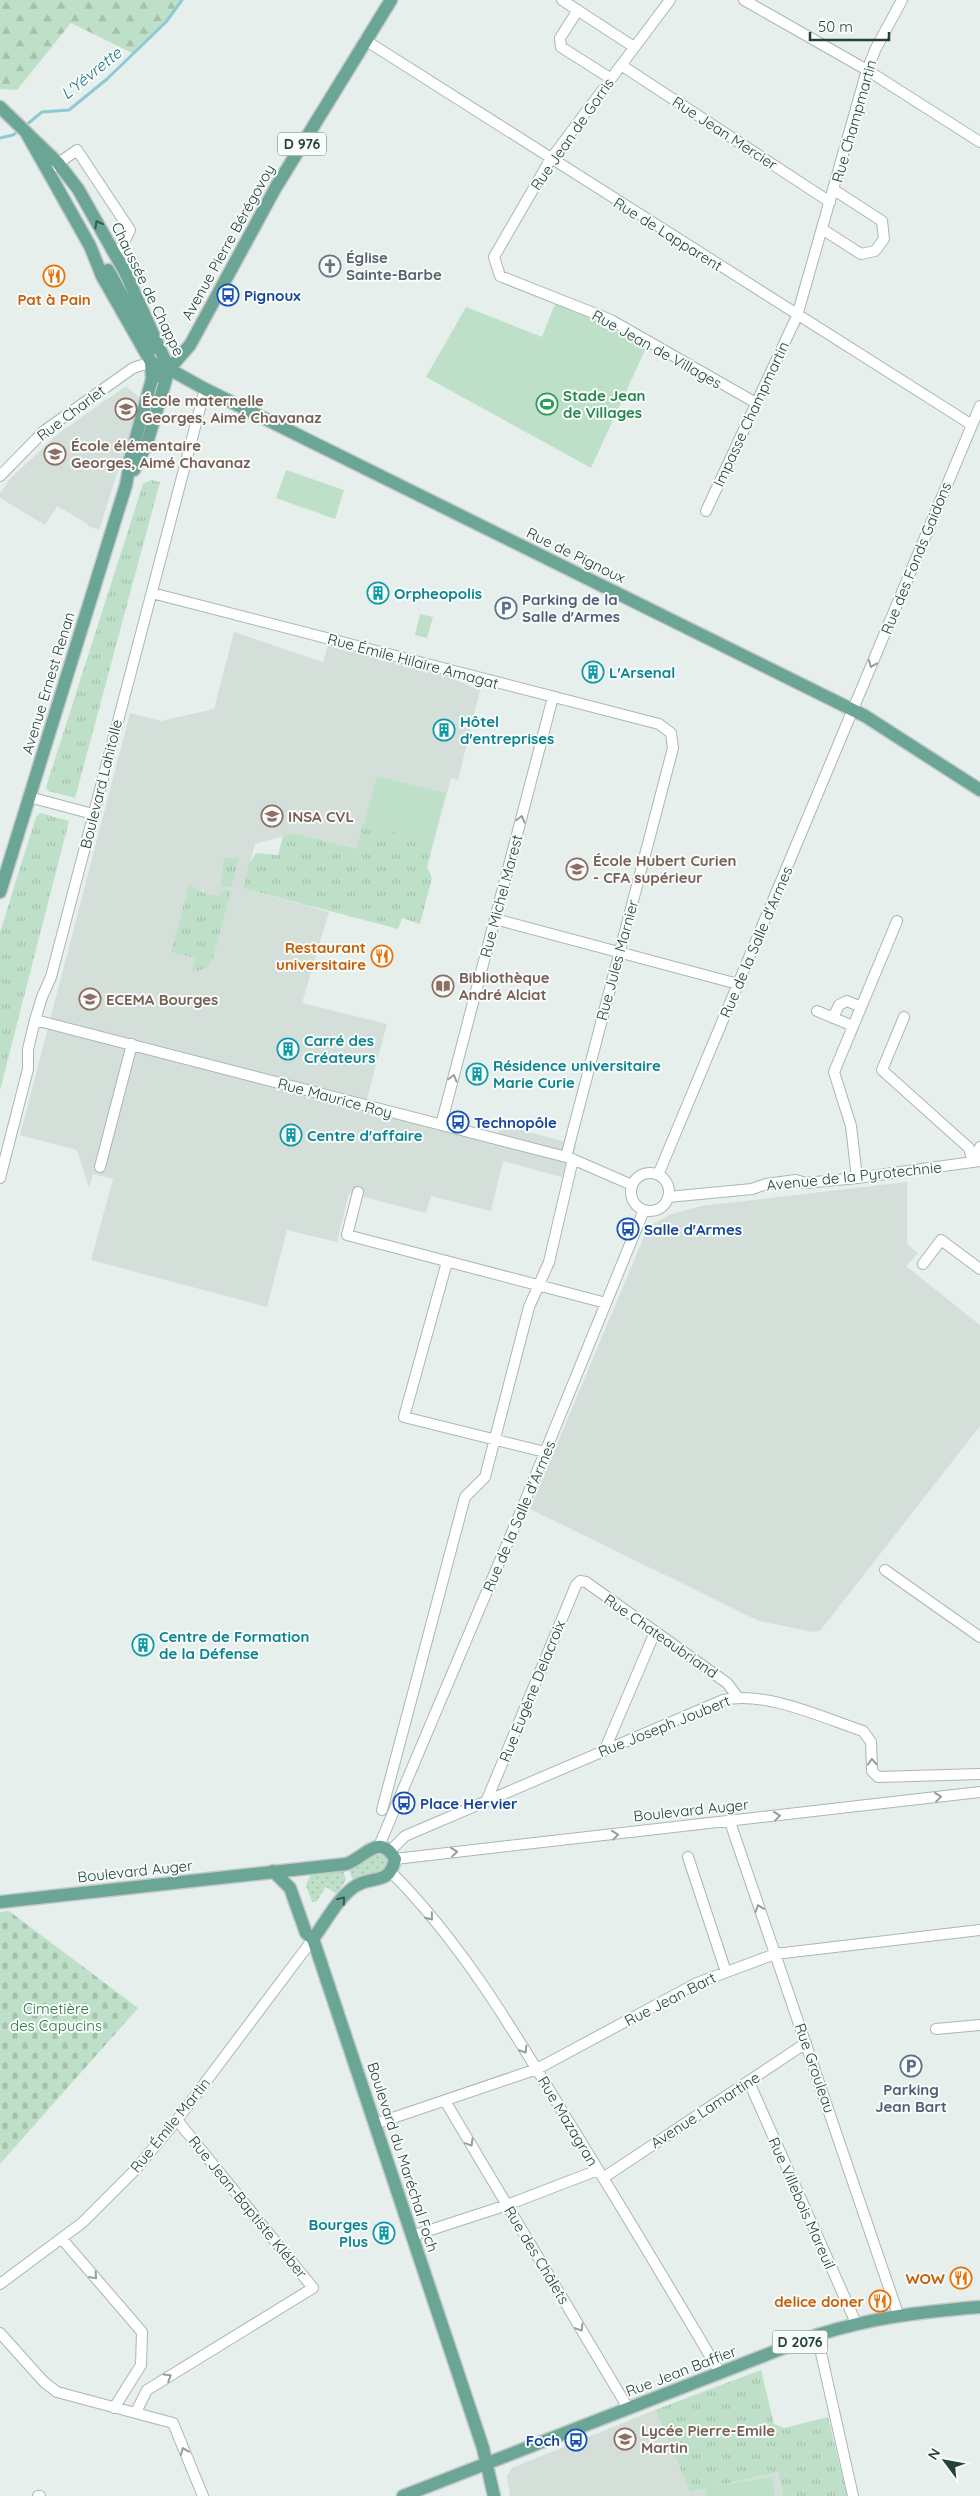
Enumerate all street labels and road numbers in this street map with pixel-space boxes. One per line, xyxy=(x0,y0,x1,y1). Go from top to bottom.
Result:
street label: Rue Champmartin xyxy=(827,57,881,185)
street label: Rue Jean de Gorris xyxy=(526,74,618,194)
street label: Rue Jean Mercier xyxy=(669,92,781,174)
road number: D 976 xyxy=(278,132,326,156)
street label: Avenue Pierre Bérégovoy xyxy=(177,161,279,323)
street label: Rue de Lapparent xyxy=(610,193,726,275)
street label: Chaussée de Chappe xyxy=(107,219,189,359)
street label: Rue Jean de Villages xyxy=(589,305,725,393)
street label: Impasse Champmartin xyxy=(709,338,793,490)
street label: Rue Charlet xyxy=(33,381,109,445)
street label: Rue des Fonds Gaidons xyxy=(877,479,955,637)
street label: Rue de Pignoux xyxy=(523,523,629,587)
street label: Avenue Ernest Renan xyxy=(17,609,79,757)
street label: Rue Émile Hilaire Amagat xyxy=(326,629,500,693)
street label: Boulevard Lahitolle xyxy=(76,717,126,851)
street label: Rue Michel Marest xyxy=(475,832,527,960)
street label: Rue de la Salle d'Armes xyxy=(715,863,797,1021)
street label: Rue Jules Marnier xyxy=(592,897,642,1023)
street label: Rue Maurice Roy xyxy=(276,1074,394,1122)
street label: Avenue de la Pyrotechnie xyxy=(766,1157,942,1195)
street label: Rue de la Salle d'Armes xyxy=(478,1437,560,1595)
street label: Rue Chateaubriand xyxy=(601,1590,721,1682)
street label: Rue Eugène Delacroix xyxy=(495,1617,569,1765)
street label: Rue Joseph Joubert xyxy=(595,1691,733,1761)
street label: Boulevard Auger xyxy=(632,1794,750,1826)
street label: Boulevard Auger xyxy=(76,1855,194,1887)
street label: Rue Jean Bart xyxy=(621,1968,719,2030)
street label: Rue Grouleau xyxy=(791,2021,839,2115)
street label: Boulevard du Maréchal Foch xyxy=(363,2060,443,2254)
street label: Avenue Lamartine xyxy=(647,2068,763,2152)
street label: Rue Mazagran xyxy=(534,2073,602,2169)
street label: Rue Émile Martin xyxy=(126,2074,214,2176)
street label: Rue Jean-Baptiste Kléber xyxy=(185,2132,311,2282)
street label: Rue Villebois Mareuil xyxy=(764,2134,840,2272)
street label: Rue des Châlets xyxy=(500,2202,574,2308)
road number: D 2076 xyxy=(772,2330,828,2354)
street label: Rue Jean Baffier xyxy=(623,2341,739,2401)

